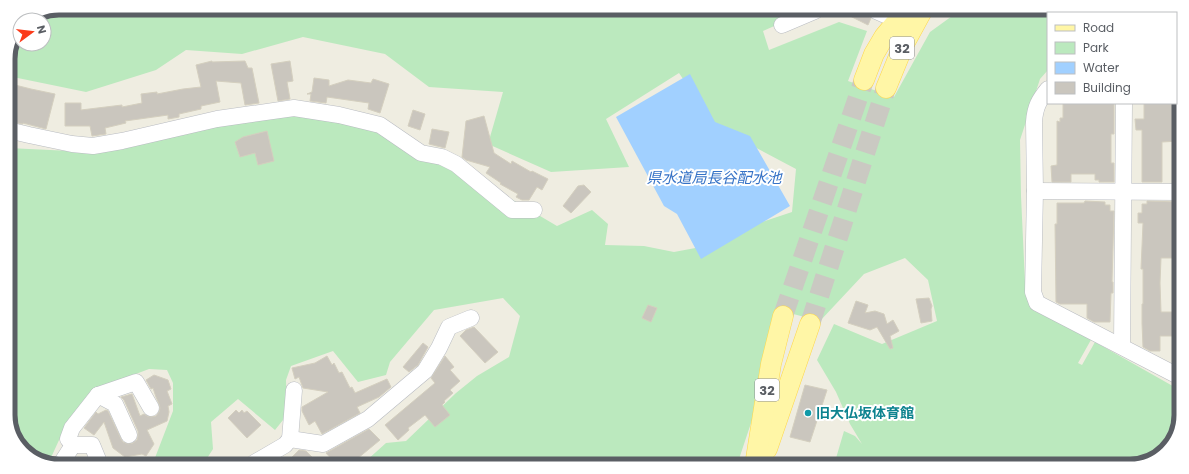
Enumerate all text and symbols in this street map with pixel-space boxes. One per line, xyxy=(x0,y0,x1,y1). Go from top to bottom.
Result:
north arrow xyxy=(12,12,52,52)
legend xyxy=(1047,12,1177,104)
text: Road xyxy=(1083,19,1114,36)
text: N xyxy=(33,23,50,35)
road number: 32 xyxy=(890,37,914,59)
text: Park xyxy=(1083,39,1110,56)
text: Water xyxy=(1083,59,1120,76)
text: Building xyxy=(1083,79,1131,96)
water label: 県水道局長谷配水池 xyxy=(646,167,783,188)
road number: 32 xyxy=(755,379,779,401)
place label: 旧大仏坂体育館 xyxy=(816,403,914,423)
marker: 旧大仏坂体育館 xyxy=(803,408,813,418)

